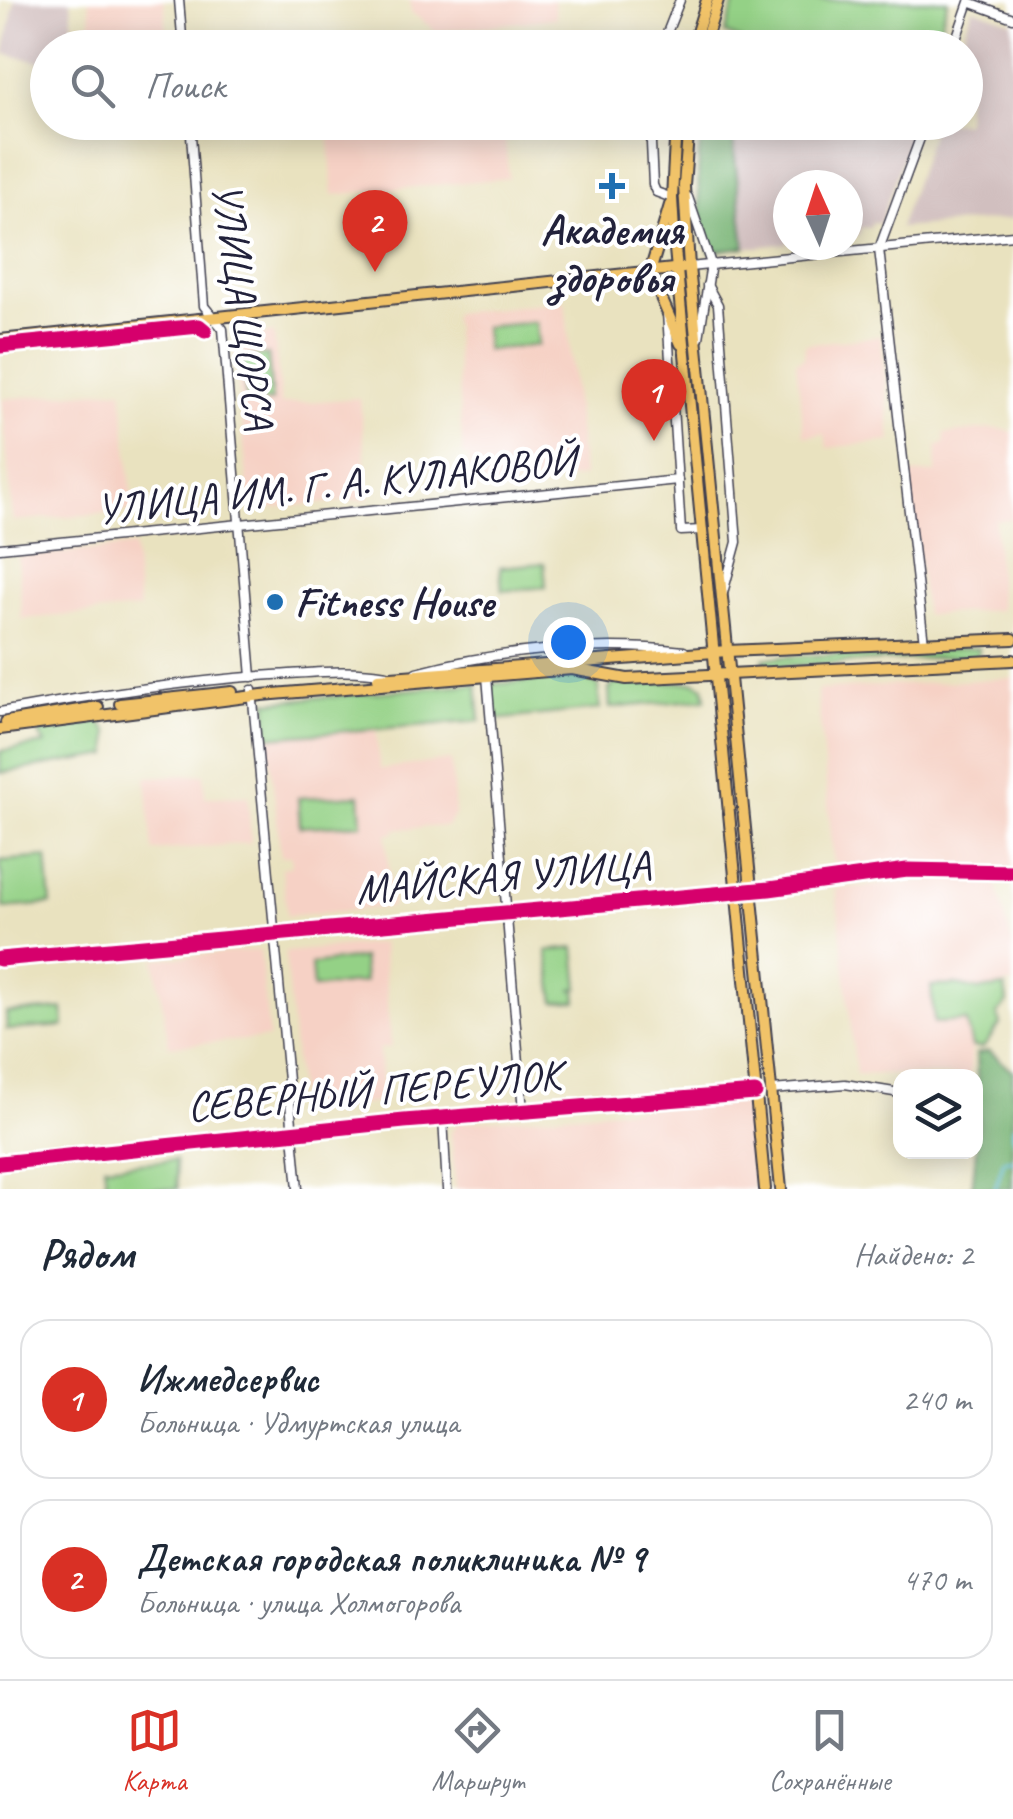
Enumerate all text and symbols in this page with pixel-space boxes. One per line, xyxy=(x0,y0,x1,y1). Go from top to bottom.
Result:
search box xyxy=(30,30,983,140)
icon: search xyxy=(65,58,120,113)
text: Поиск xyxy=(145,62,225,109)
north arrow xyxy=(773,170,863,260)
marker: Академия здоровья xyxy=(599,173,625,199)
street label: УЛИЦА ЩОРСА xyxy=(200,180,287,433)
pin: 2 xyxy=(342,190,408,272)
place label: Академия здоровья xyxy=(541,204,686,306)
pin: 1 xyxy=(622,358,686,441)
street label: УЛИЦА ИМ. Г. А. КУЛАКОВОЙ xyxy=(94,433,585,537)
place label: Fitness House xyxy=(295,576,497,629)
marker: Fitness House xyxy=(264,591,286,613)
your location xyxy=(543,617,594,668)
street label: МАЙСКАЯ УЛИЦА xyxy=(354,838,653,916)
street label: СЕВЕРНЫЙ ПЕРЕУЛОК xyxy=(185,1048,571,1134)
map controls xyxy=(893,1069,983,1159)
button: layers xyxy=(893,1069,983,1159)
text: Рядом xyxy=(40,1228,134,1281)
text: Найдено: 2 xyxy=(854,1234,973,1275)
text: Ижмедсервис xyxy=(137,1355,318,1402)
text: 1 xyxy=(67,1379,82,1420)
text: 240 m xyxy=(902,1379,971,1420)
text: Больница · Удмуртская улица xyxy=(137,1402,459,1443)
text: Детская городская поликлиника № 9 xyxy=(137,1535,645,1582)
text: 2 xyxy=(67,1559,82,1600)
text: 470 m xyxy=(902,1559,971,1600)
text: Больница · улица Холмогорова xyxy=(137,1582,460,1623)
tab: Карта xyxy=(123,1703,187,1798)
tab: Маршрут xyxy=(432,1703,524,1798)
tab: Сохранённые xyxy=(769,1703,891,1798)

